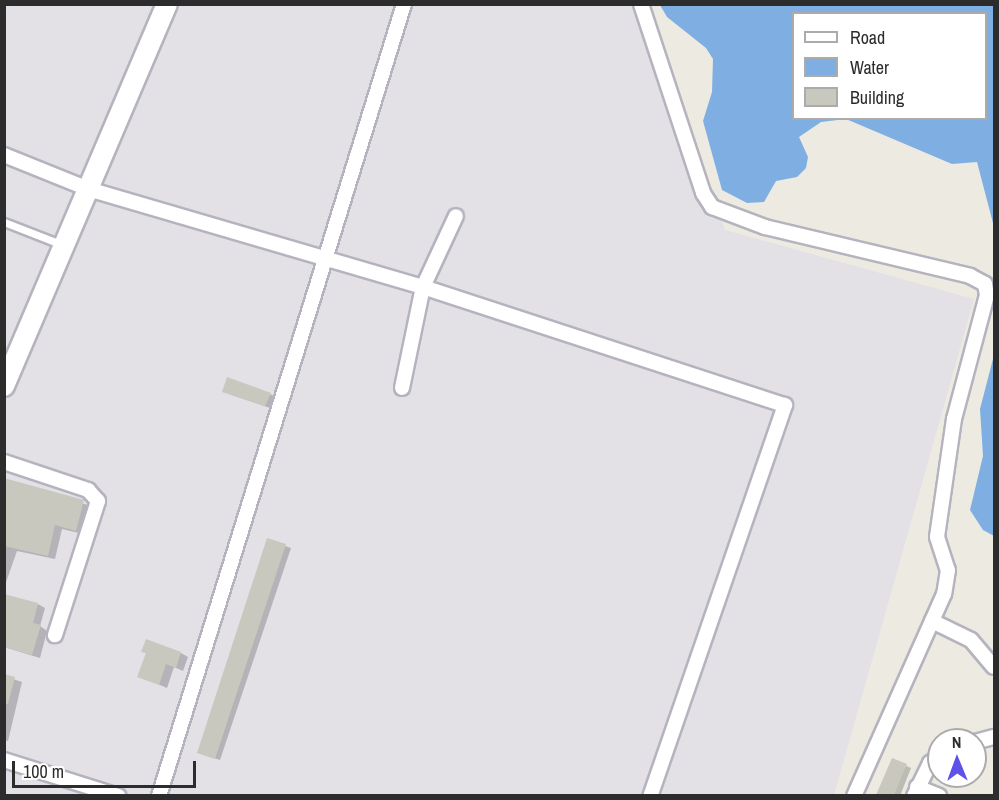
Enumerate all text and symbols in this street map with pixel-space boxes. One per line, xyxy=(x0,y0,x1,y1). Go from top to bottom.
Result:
legend xyxy=(792,12,987,120)
text: Road xyxy=(850,25,885,50)
text: Water xyxy=(850,55,889,80)
text: Building xyxy=(850,85,904,110)
north arrow xyxy=(927,728,987,788)
text: N xyxy=(952,731,962,753)
scale bar xyxy=(15,749,200,787)
text: 100 m xyxy=(23,759,64,784)

